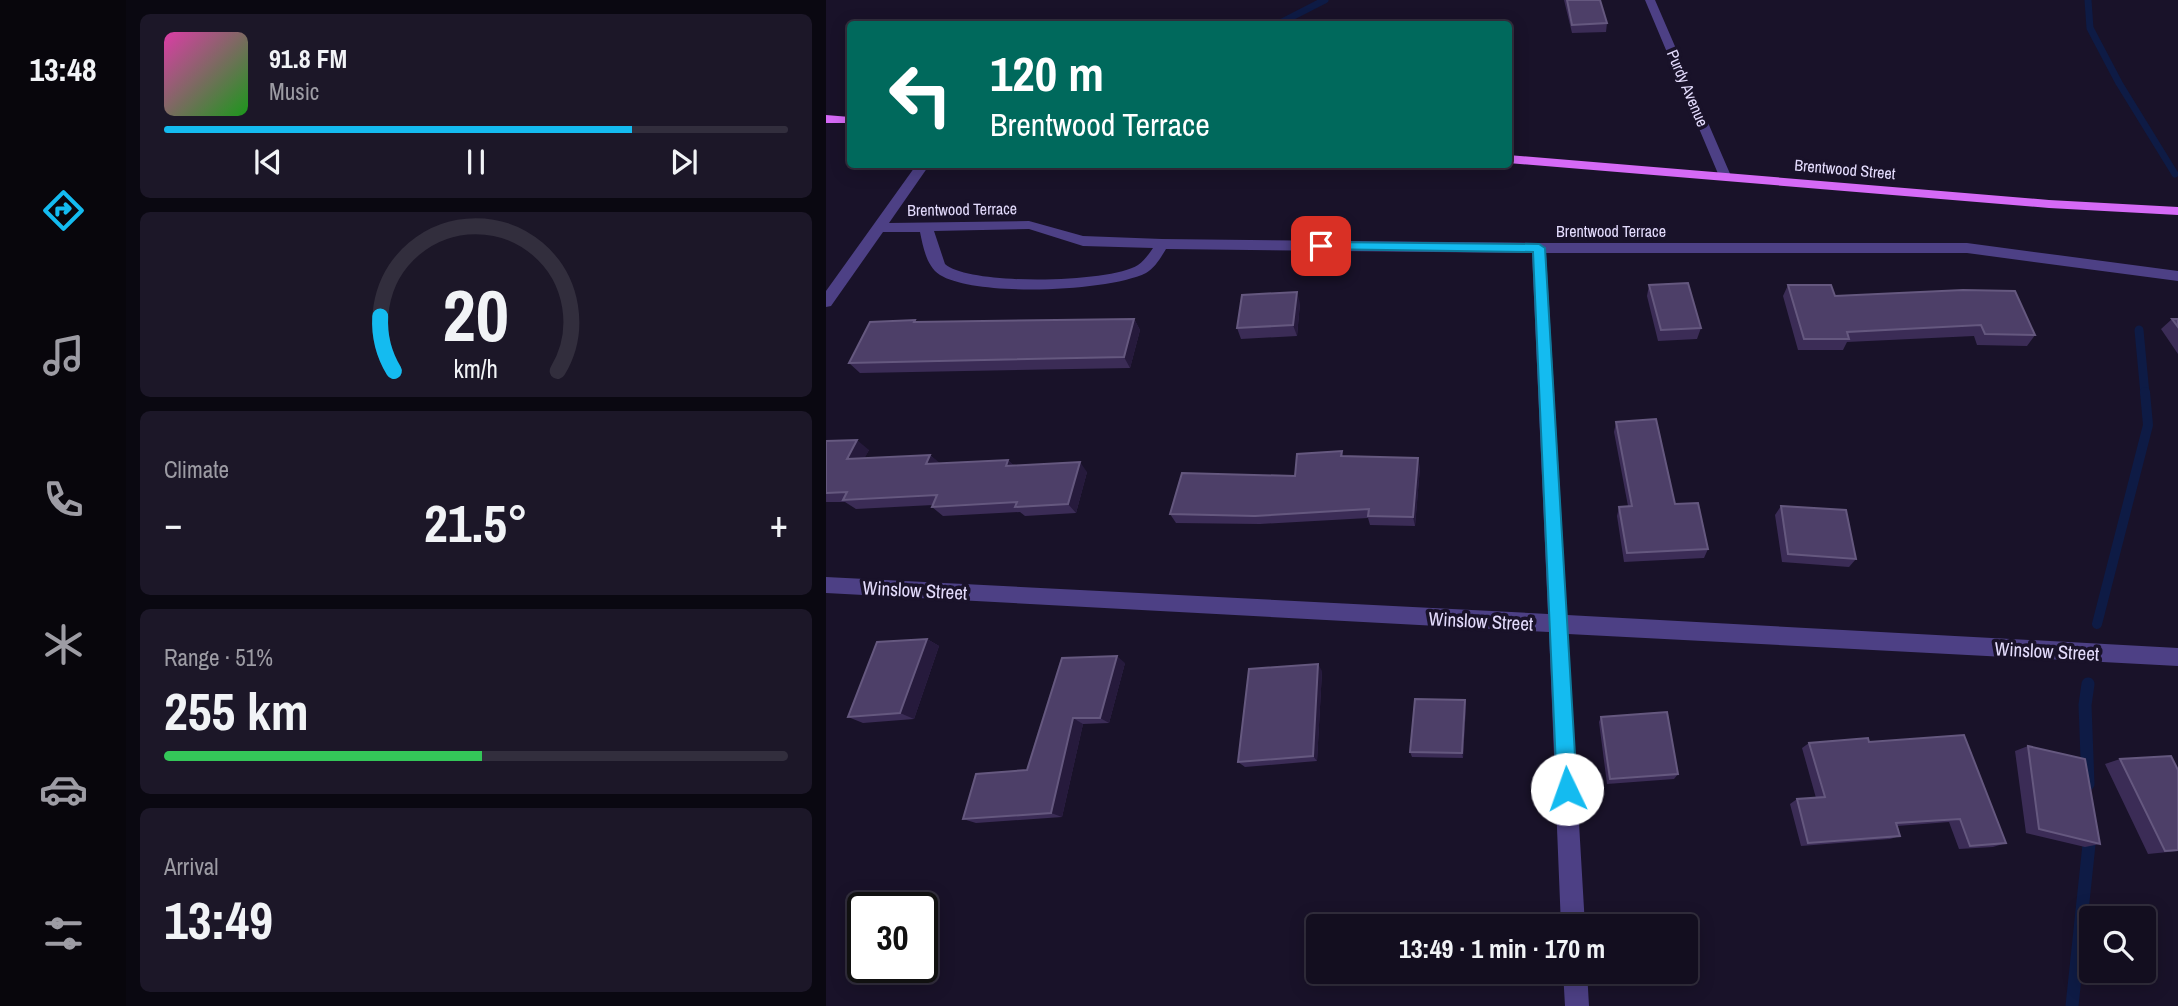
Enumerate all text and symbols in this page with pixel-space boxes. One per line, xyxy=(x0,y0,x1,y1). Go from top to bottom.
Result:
text: 120 m xyxy=(990,40,1104,106)
text: 91.8 FM xyxy=(269,41,347,76)
street label: Purdy Avenue xyxy=(1662,46,1714,130)
text: 13:48 xyxy=(29,48,97,91)
icon: left xyxy=(875,49,966,140)
text: Music xyxy=(269,76,319,107)
text: Brentwood Terrace xyxy=(990,103,1210,146)
icon: previous xyxy=(249,143,287,181)
icon: pause xyxy=(457,143,495,181)
icon: next xyxy=(665,143,703,181)
street label: Brentwood Street xyxy=(1794,154,1897,184)
icon: directions xyxy=(39,186,88,235)
street label: Brentwood Terrace xyxy=(907,197,1017,221)
pin xyxy=(1291,216,1351,276)
street label: Brentwood Terrace xyxy=(1556,220,1666,242)
icon: arrive xyxy=(1302,227,1340,265)
text: 20 xyxy=(443,266,509,364)
icon: music xyxy=(39,331,88,380)
text: km/h xyxy=(454,351,498,385)
text: Climate xyxy=(164,454,229,485)
icon: phone xyxy=(39,475,88,524)
text: 21.5° xyxy=(424,488,528,558)
text: − xyxy=(164,498,182,549)
text: + xyxy=(770,498,788,549)
street label: Winslow Street xyxy=(862,574,969,606)
street label: Winslow Street xyxy=(1428,605,1535,637)
icon: climate xyxy=(39,620,88,669)
street label: Winslow Street xyxy=(1994,635,2101,667)
text: Range · 51% xyxy=(164,642,273,673)
text: 255 km xyxy=(164,676,309,746)
position arrow xyxy=(1530,752,1604,826)
icon: car xyxy=(39,765,88,814)
text: Arrival xyxy=(164,851,219,882)
text: 13:49 xyxy=(164,885,273,955)
speed limit sign: 30 xyxy=(847,892,938,983)
map controls xyxy=(2079,906,2156,983)
button: search xyxy=(2079,906,2156,983)
icon: filters xyxy=(39,909,88,958)
text: 13:49 · 1 min · 170 m xyxy=(1399,931,1605,966)

